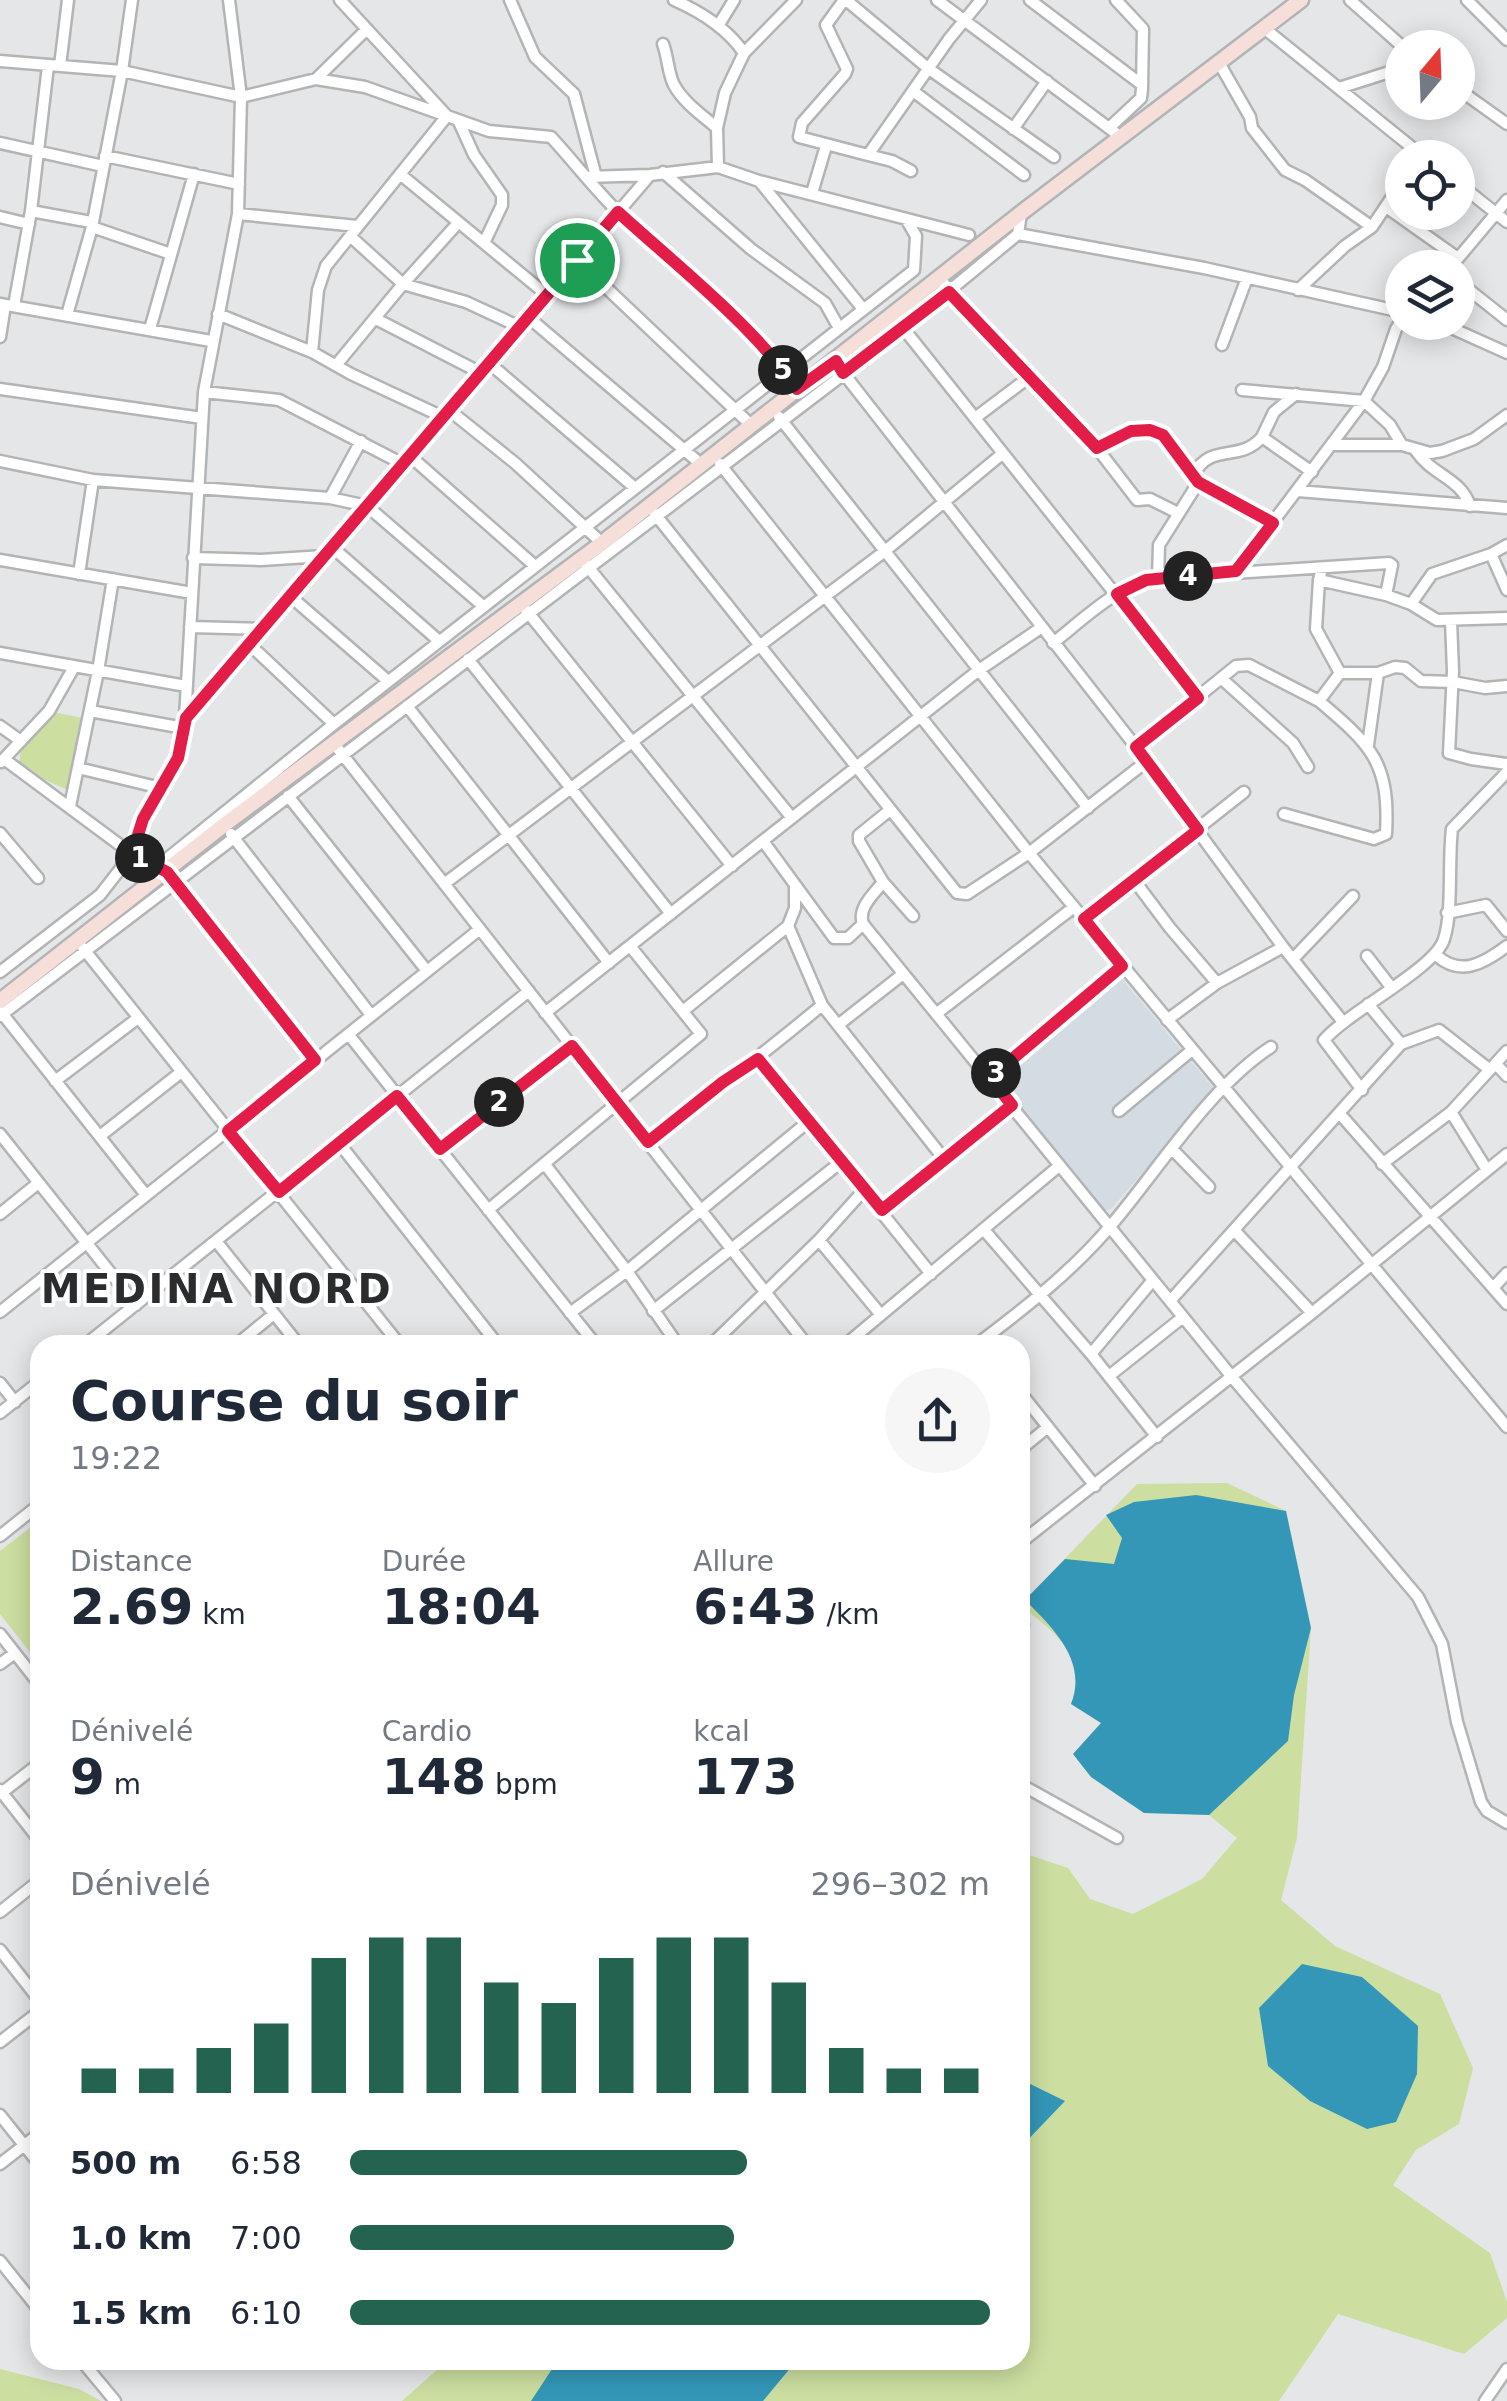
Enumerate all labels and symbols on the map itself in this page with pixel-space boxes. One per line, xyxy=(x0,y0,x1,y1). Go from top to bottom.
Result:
north arrow xyxy=(1385,30,1475,120)
pin xyxy=(535,218,620,303)
pin: 5 xyxy=(758,345,808,395)
pin: 4 xyxy=(1163,551,1213,601)
pin: 1 xyxy=(115,833,165,883)
pin: 3 xyxy=(971,1048,1021,1098)
pin: 2 xyxy=(474,1077,524,1127)
district label: MEDINA NORD xyxy=(41,1266,393,1312)

